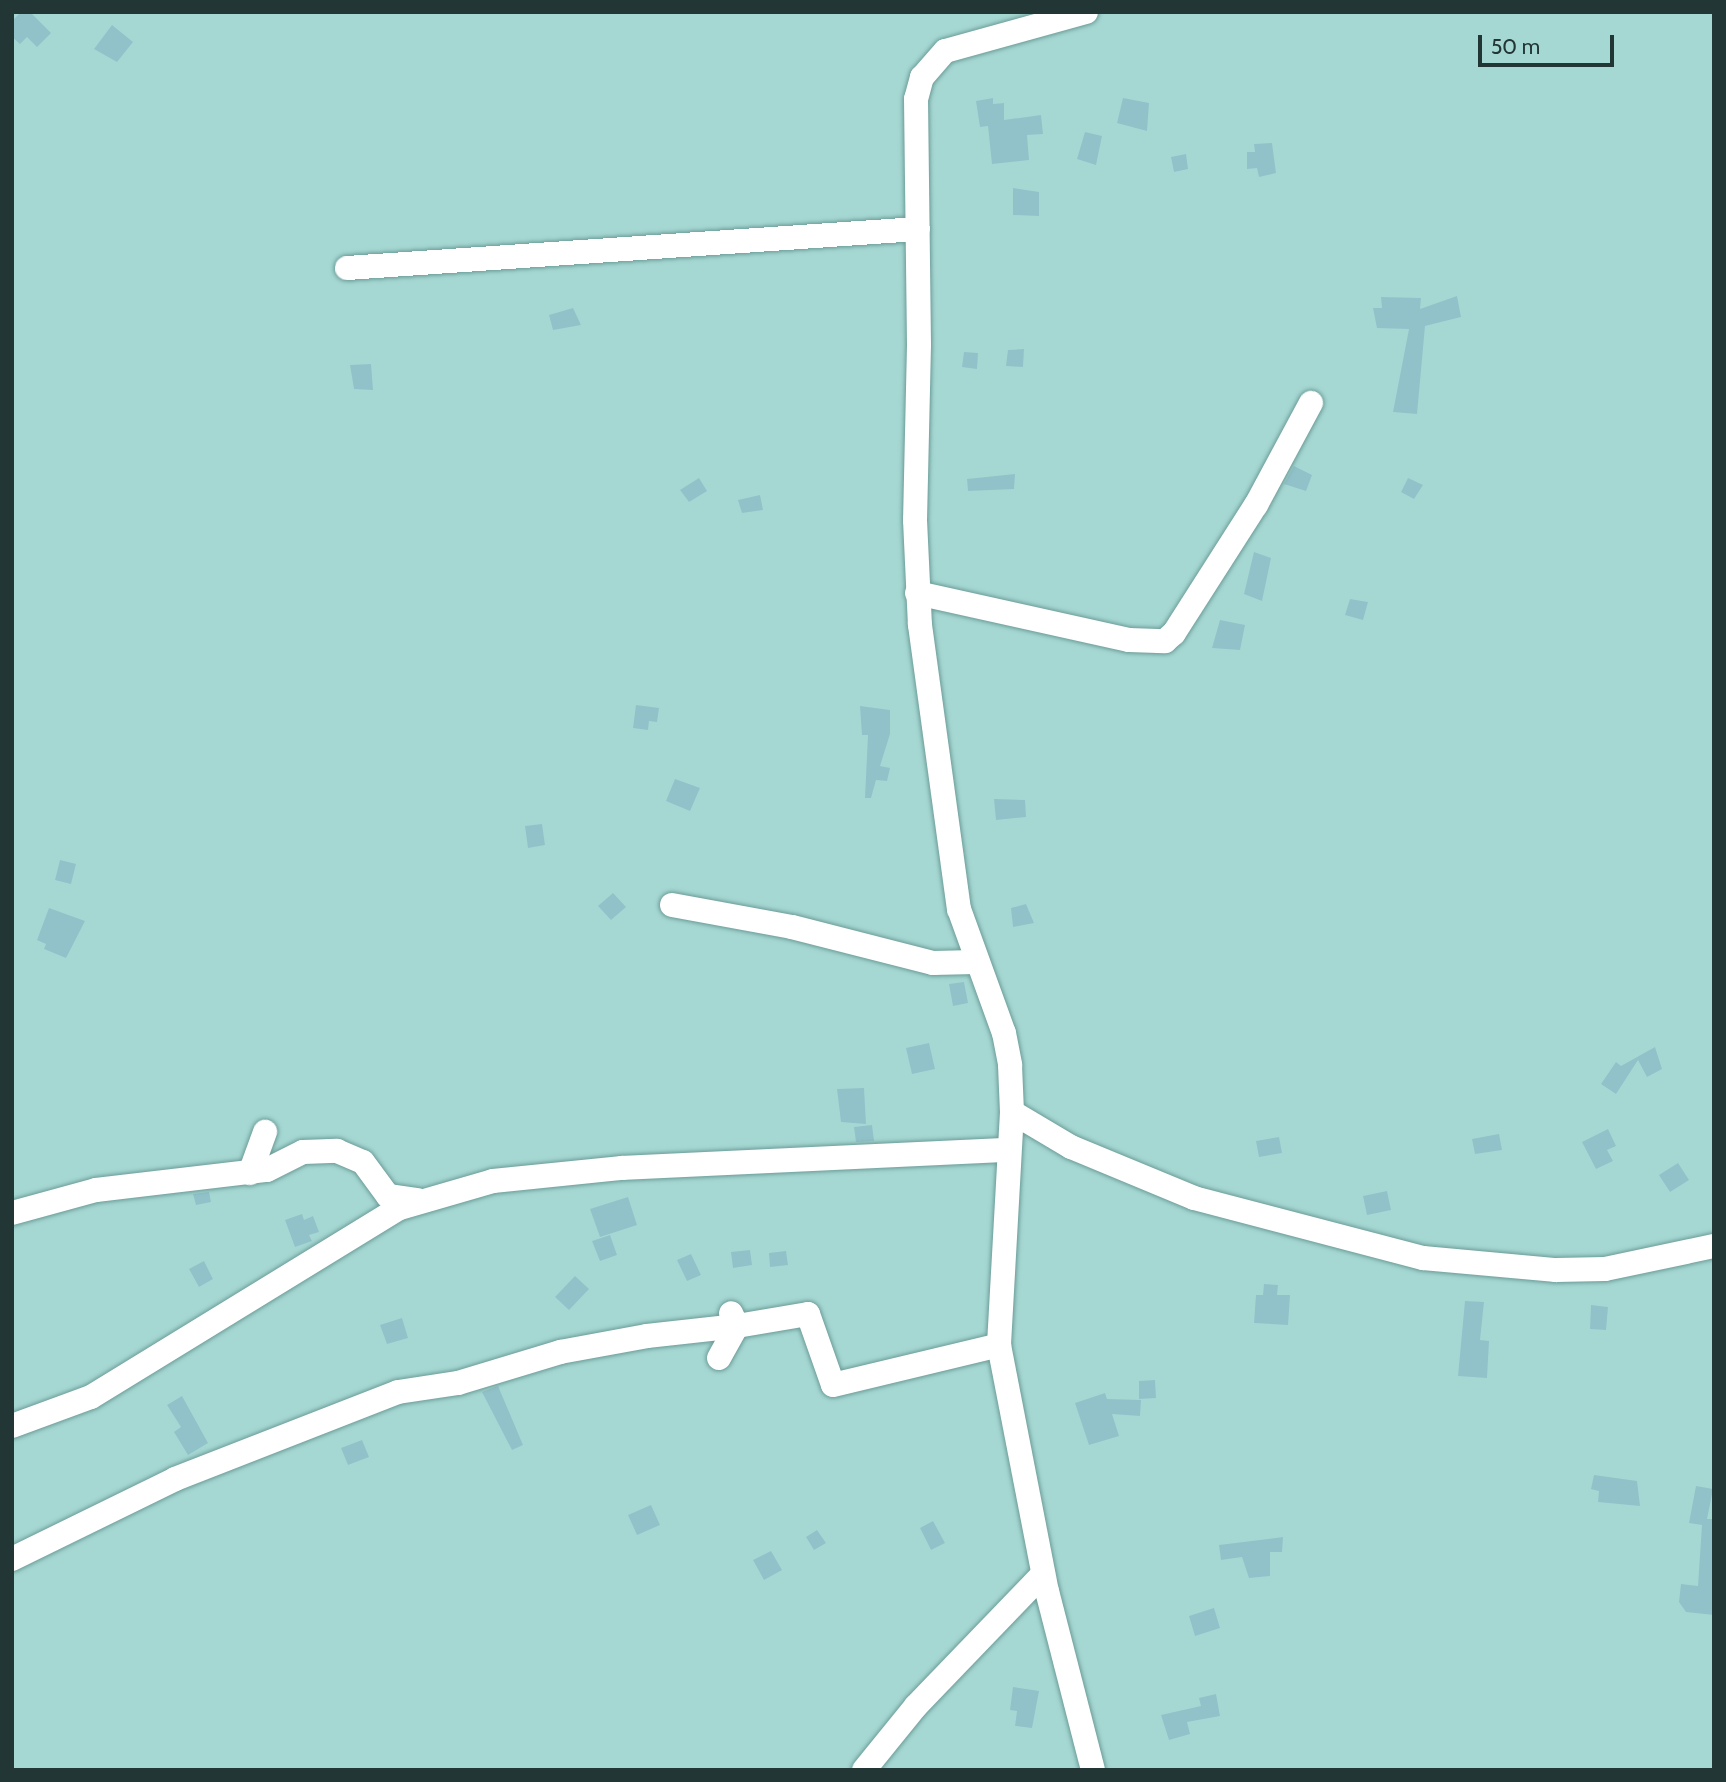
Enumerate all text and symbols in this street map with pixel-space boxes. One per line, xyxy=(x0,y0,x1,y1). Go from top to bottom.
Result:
scale bar xyxy=(1481,21,1618,65)
text: 50 m xyxy=(1491,34,1540,59)

